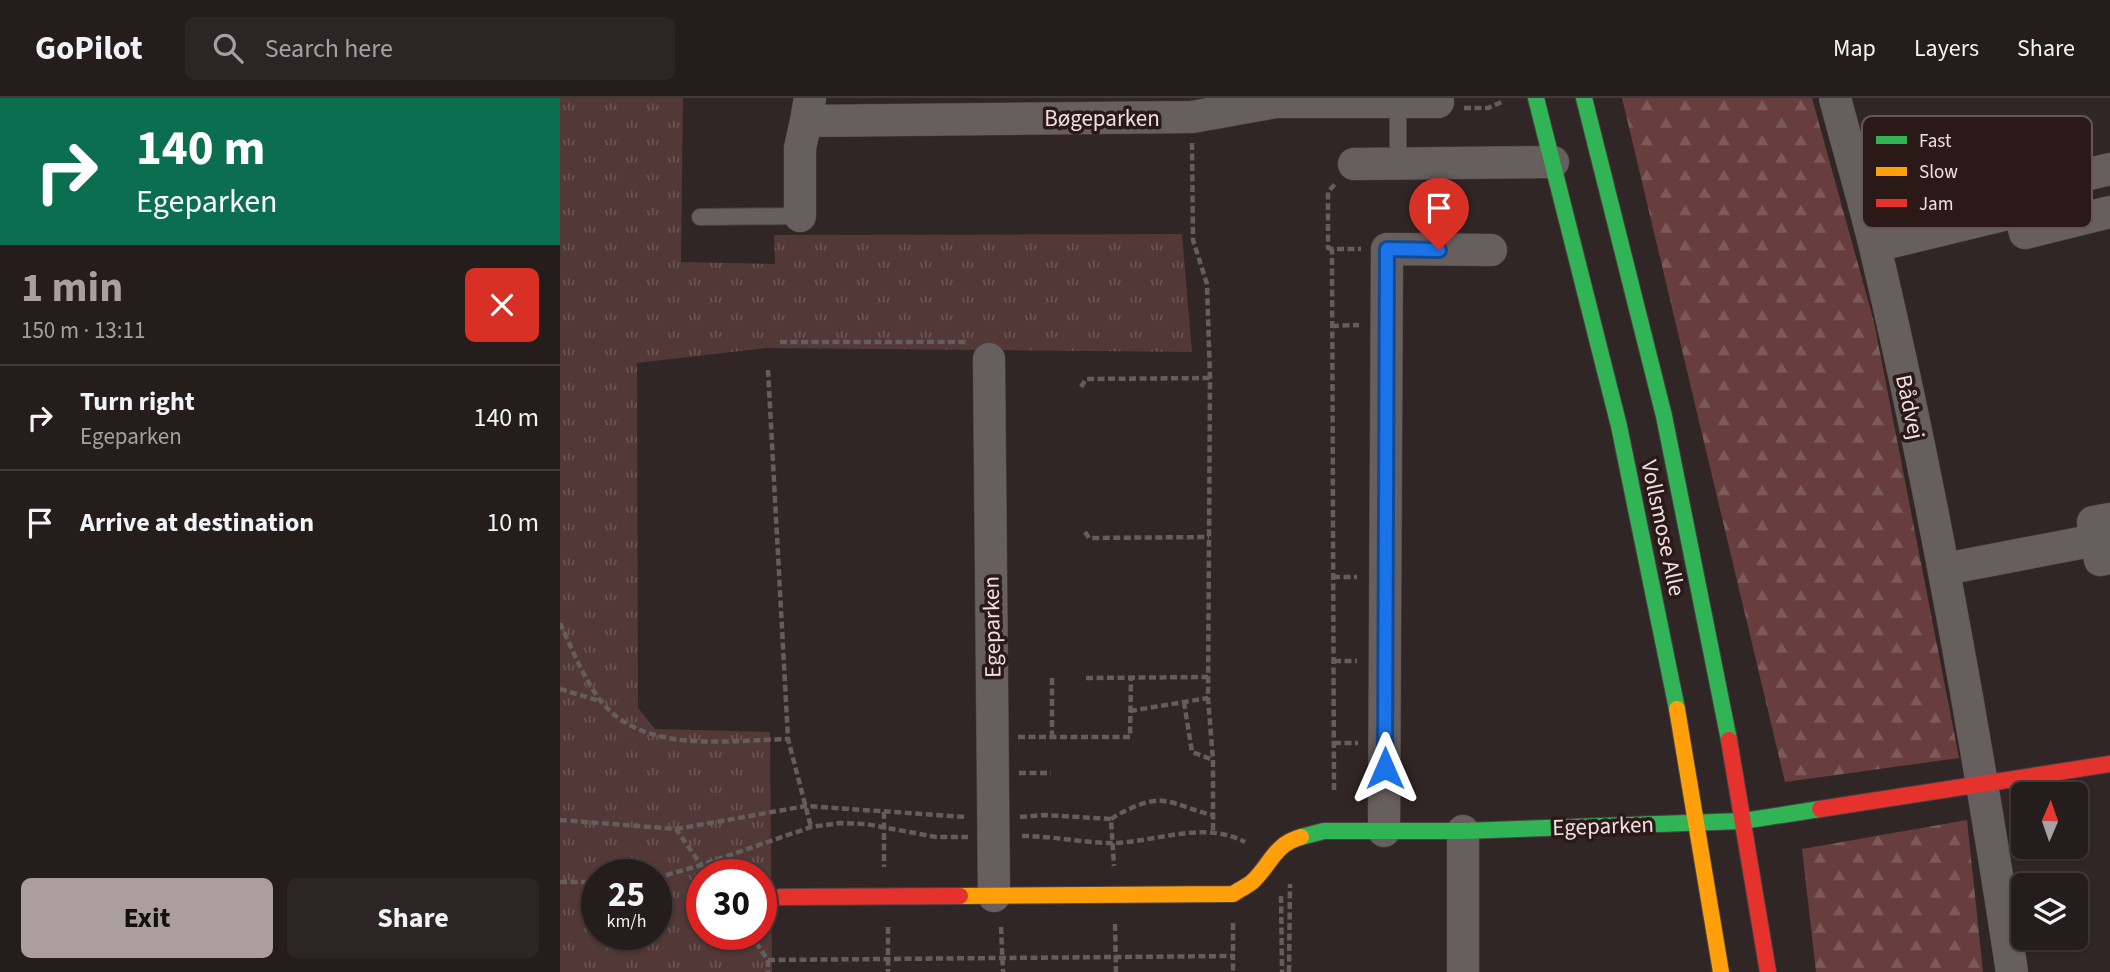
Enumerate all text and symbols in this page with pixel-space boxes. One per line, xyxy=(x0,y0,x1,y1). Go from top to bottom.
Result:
search box xyxy=(185,17,675,80)
text: GoPilot xyxy=(35,25,143,72)
icon: search xyxy=(209,29,247,67)
text: Search here xyxy=(265,30,393,67)
text: Map xyxy=(1833,31,1876,66)
text: Layers xyxy=(1914,31,1979,66)
text: Share xyxy=(2017,31,2075,66)
street label: Bøgeparken xyxy=(1044,102,1160,135)
text: 140 m xyxy=(136,114,265,184)
legend xyxy=(1862,116,2092,228)
icon: right xyxy=(21,126,112,217)
text: Fast xyxy=(1919,128,1952,155)
text: Slow xyxy=(1919,159,1958,186)
pin xyxy=(1409,178,1469,250)
text: Egeparken xyxy=(136,179,278,225)
icon: arrive xyxy=(1420,189,1458,227)
text: Jam xyxy=(1919,191,1953,218)
text: 1 min xyxy=(21,258,123,318)
button: close xyxy=(465,268,539,342)
text: 150 m · 13:11 xyxy=(21,314,145,347)
street label: Bådvej xyxy=(1887,371,1933,443)
text: Turn right xyxy=(80,383,195,420)
icon: right xyxy=(21,399,59,437)
text: 140 m xyxy=(473,399,539,436)
text: Egeparken xyxy=(80,420,182,453)
street label: Vollsmose Alle xyxy=(1633,457,1693,599)
icon: arrive xyxy=(21,504,59,542)
text: Arrive at destination xyxy=(80,504,314,541)
text: 10 m xyxy=(486,504,539,541)
street label: Egeparken xyxy=(975,576,1009,678)
position arrow xyxy=(1348,731,1422,805)
north arrow xyxy=(2011,782,2088,859)
map controls xyxy=(2011,782,2088,950)
street label: Egeparken xyxy=(1552,808,1654,844)
speed limit sign: 30 xyxy=(686,859,777,950)
text: 25 xyxy=(608,870,645,920)
button: layers xyxy=(2011,873,2088,950)
button: Exit xyxy=(21,878,273,958)
button: Share xyxy=(287,878,539,958)
text: km/h xyxy=(607,909,646,934)

